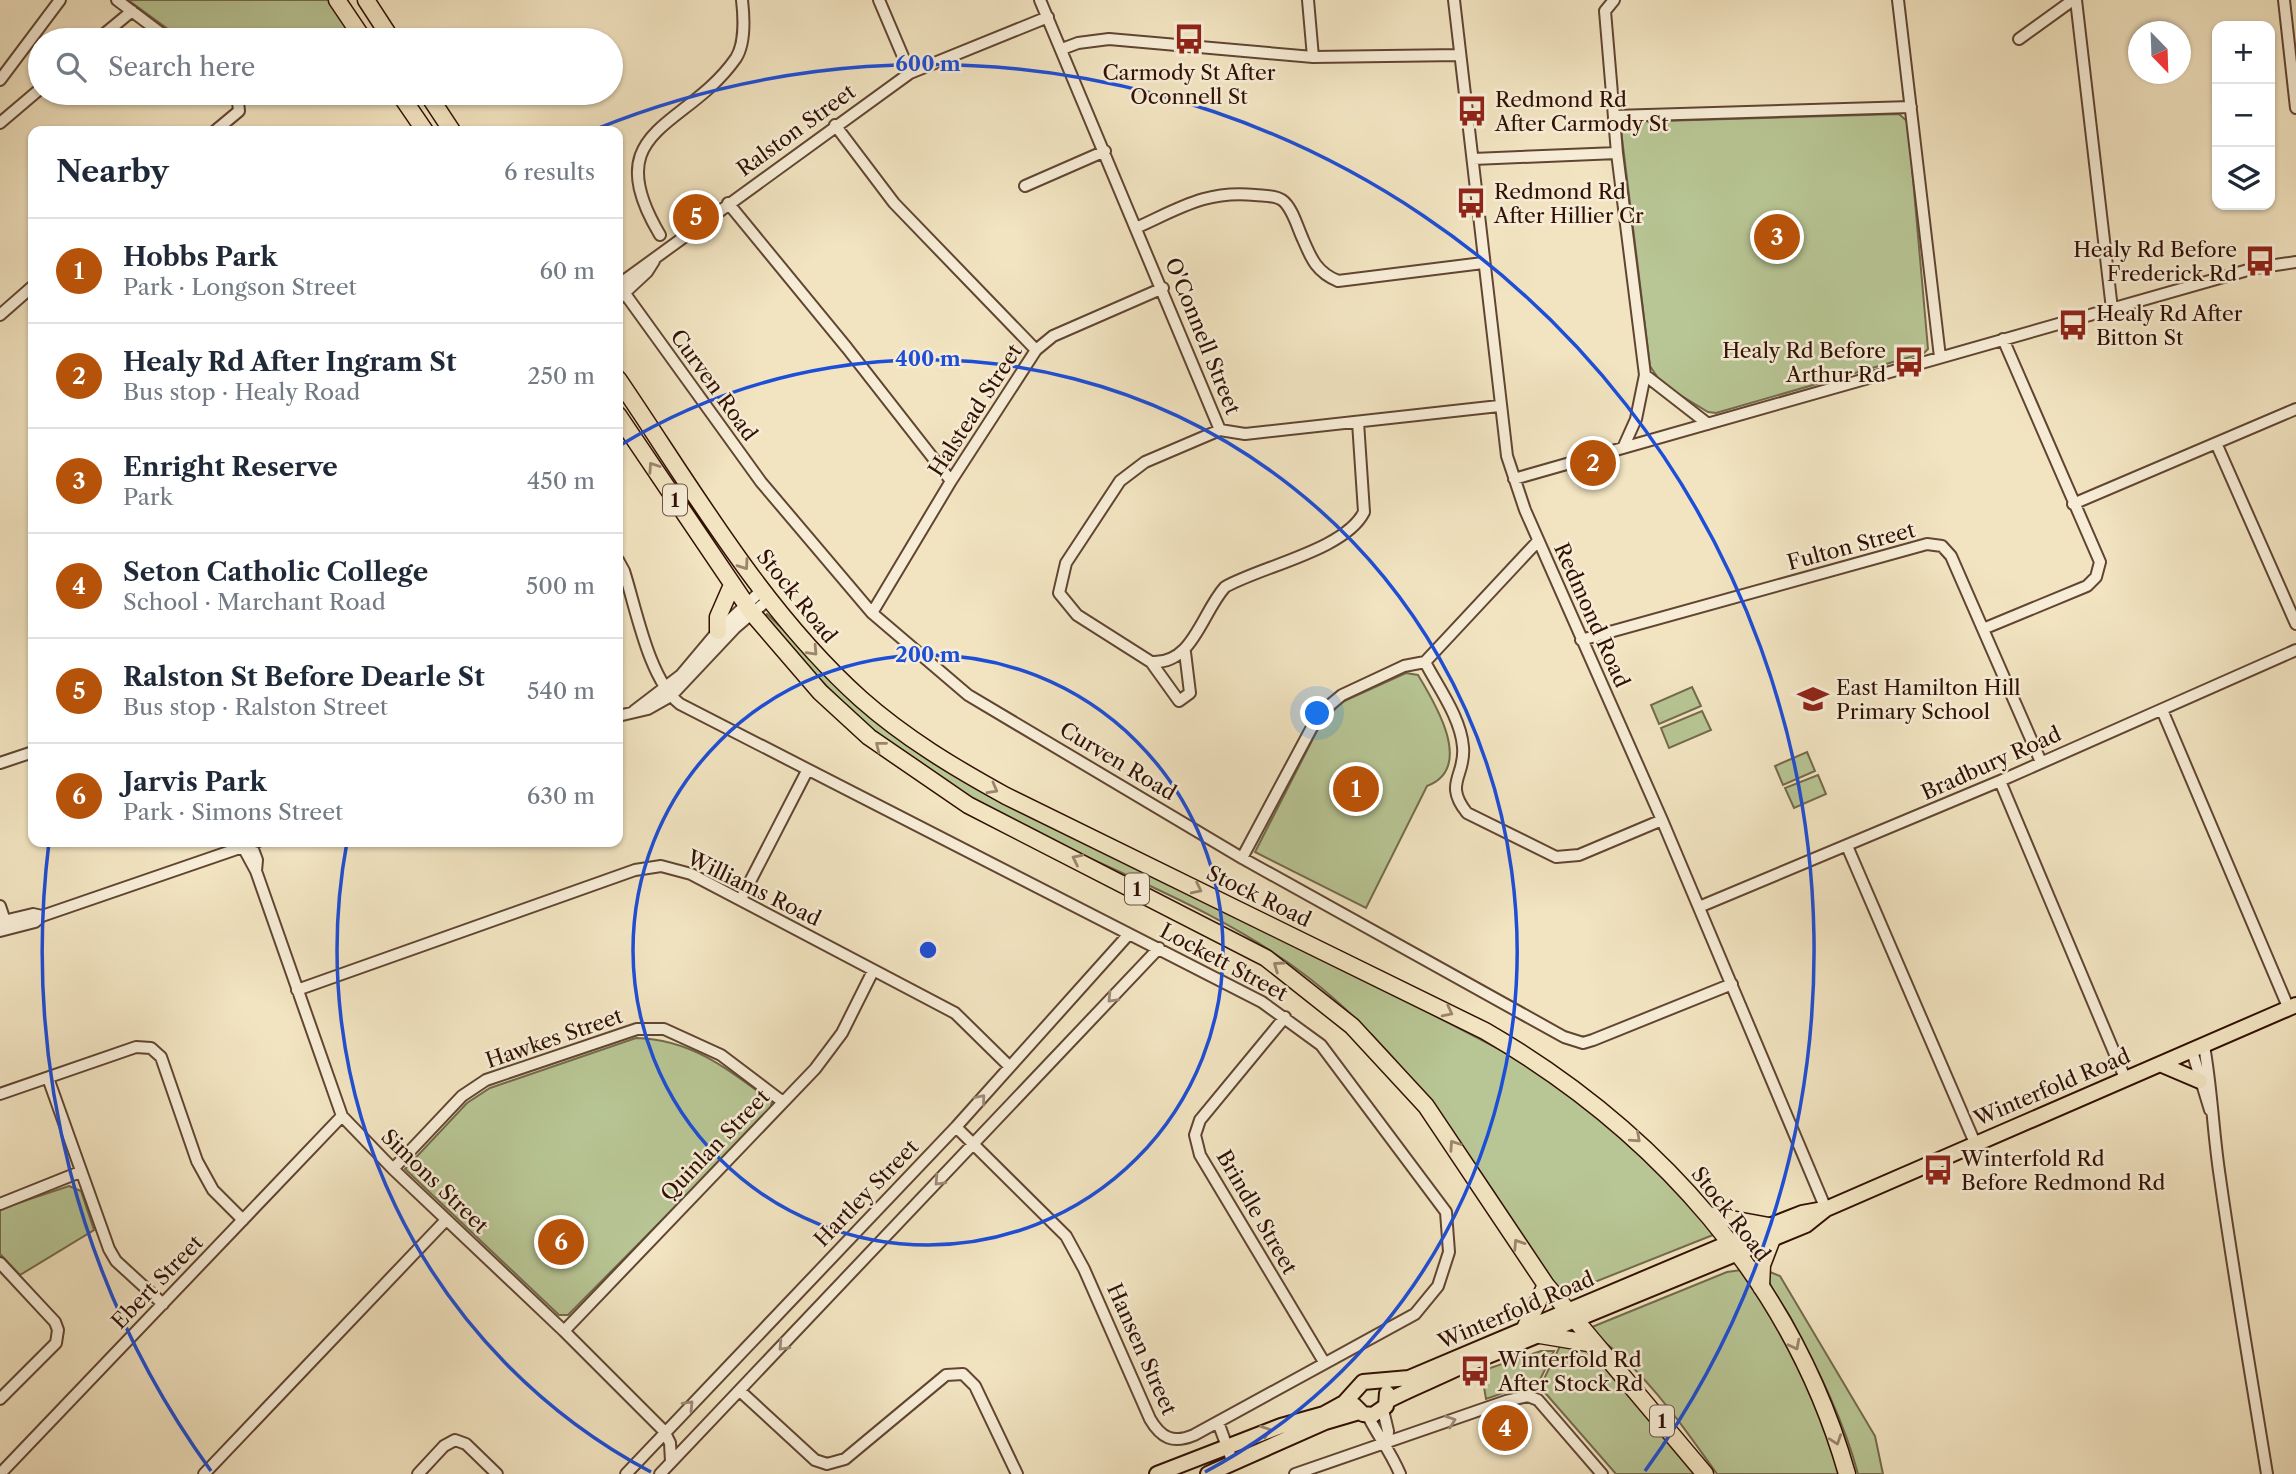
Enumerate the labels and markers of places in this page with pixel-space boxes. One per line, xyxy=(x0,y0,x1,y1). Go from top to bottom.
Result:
bus stop icon: Carmody St After Oconnell St xyxy=(1172,22,1206,56)
place label: Carmody St After Oconnell St xyxy=(1102,60,1276,109)
place label: Redmond Rd After Carmody St xyxy=(1494,87,1669,136)
bus stop icon: Redmond Rd After Carmody St xyxy=(1455,94,1489,128)
place label: Redmond Rd After Hillier Cr xyxy=(1493,179,1644,228)
bus stop icon: Redmond Rd After Hillier Cr xyxy=(1454,186,1488,220)
pin: 5 xyxy=(673,191,719,243)
pin: 3 xyxy=(1754,211,1800,263)
place label: Healy Rd Before Frederick Rd xyxy=(2073,237,2237,286)
bus stop icon: Healy Rd Before Frederick Rd xyxy=(2243,244,2277,278)
place label: Healy Rd After Bitton St xyxy=(2096,301,2243,350)
bus stop icon: Healy Rd After Bitton St xyxy=(2056,308,2090,342)
place label: Healy Rd Before Arthur Rd xyxy=(1722,338,1886,387)
bus stop icon: Healy Rd Before Arthur Rd xyxy=(1892,345,1926,379)
pin: 2 xyxy=(1570,437,1616,489)
place label: East Hamilton Hill Primary School xyxy=(1836,675,2021,724)
school or university icon: East Hamilton Hill Primary School xyxy=(1796,682,1830,716)
pin: 1 xyxy=(1333,763,1379,815)
centre of rings xyxy=(916,938,940,962)
place label: Winterfold Rd Before Redmond Rd xyxy=(1960,1146,2166,1195)
bus stop icon: Winterfold Rd Before Redmond Rd xyxy=(1921,1153,1955,1187)
pin: 6 xyxy=(538,1216,584,1268)
place label: Winterfold Rd After Stock Rd xyxy=(1497,1347,1643,1396)
bus stop icon: Winterfold Rd After Stock Rd xyxy=(1458,1354,1492,1388)
pin: 4 xyxy=(1482,1402,1528,1454)

